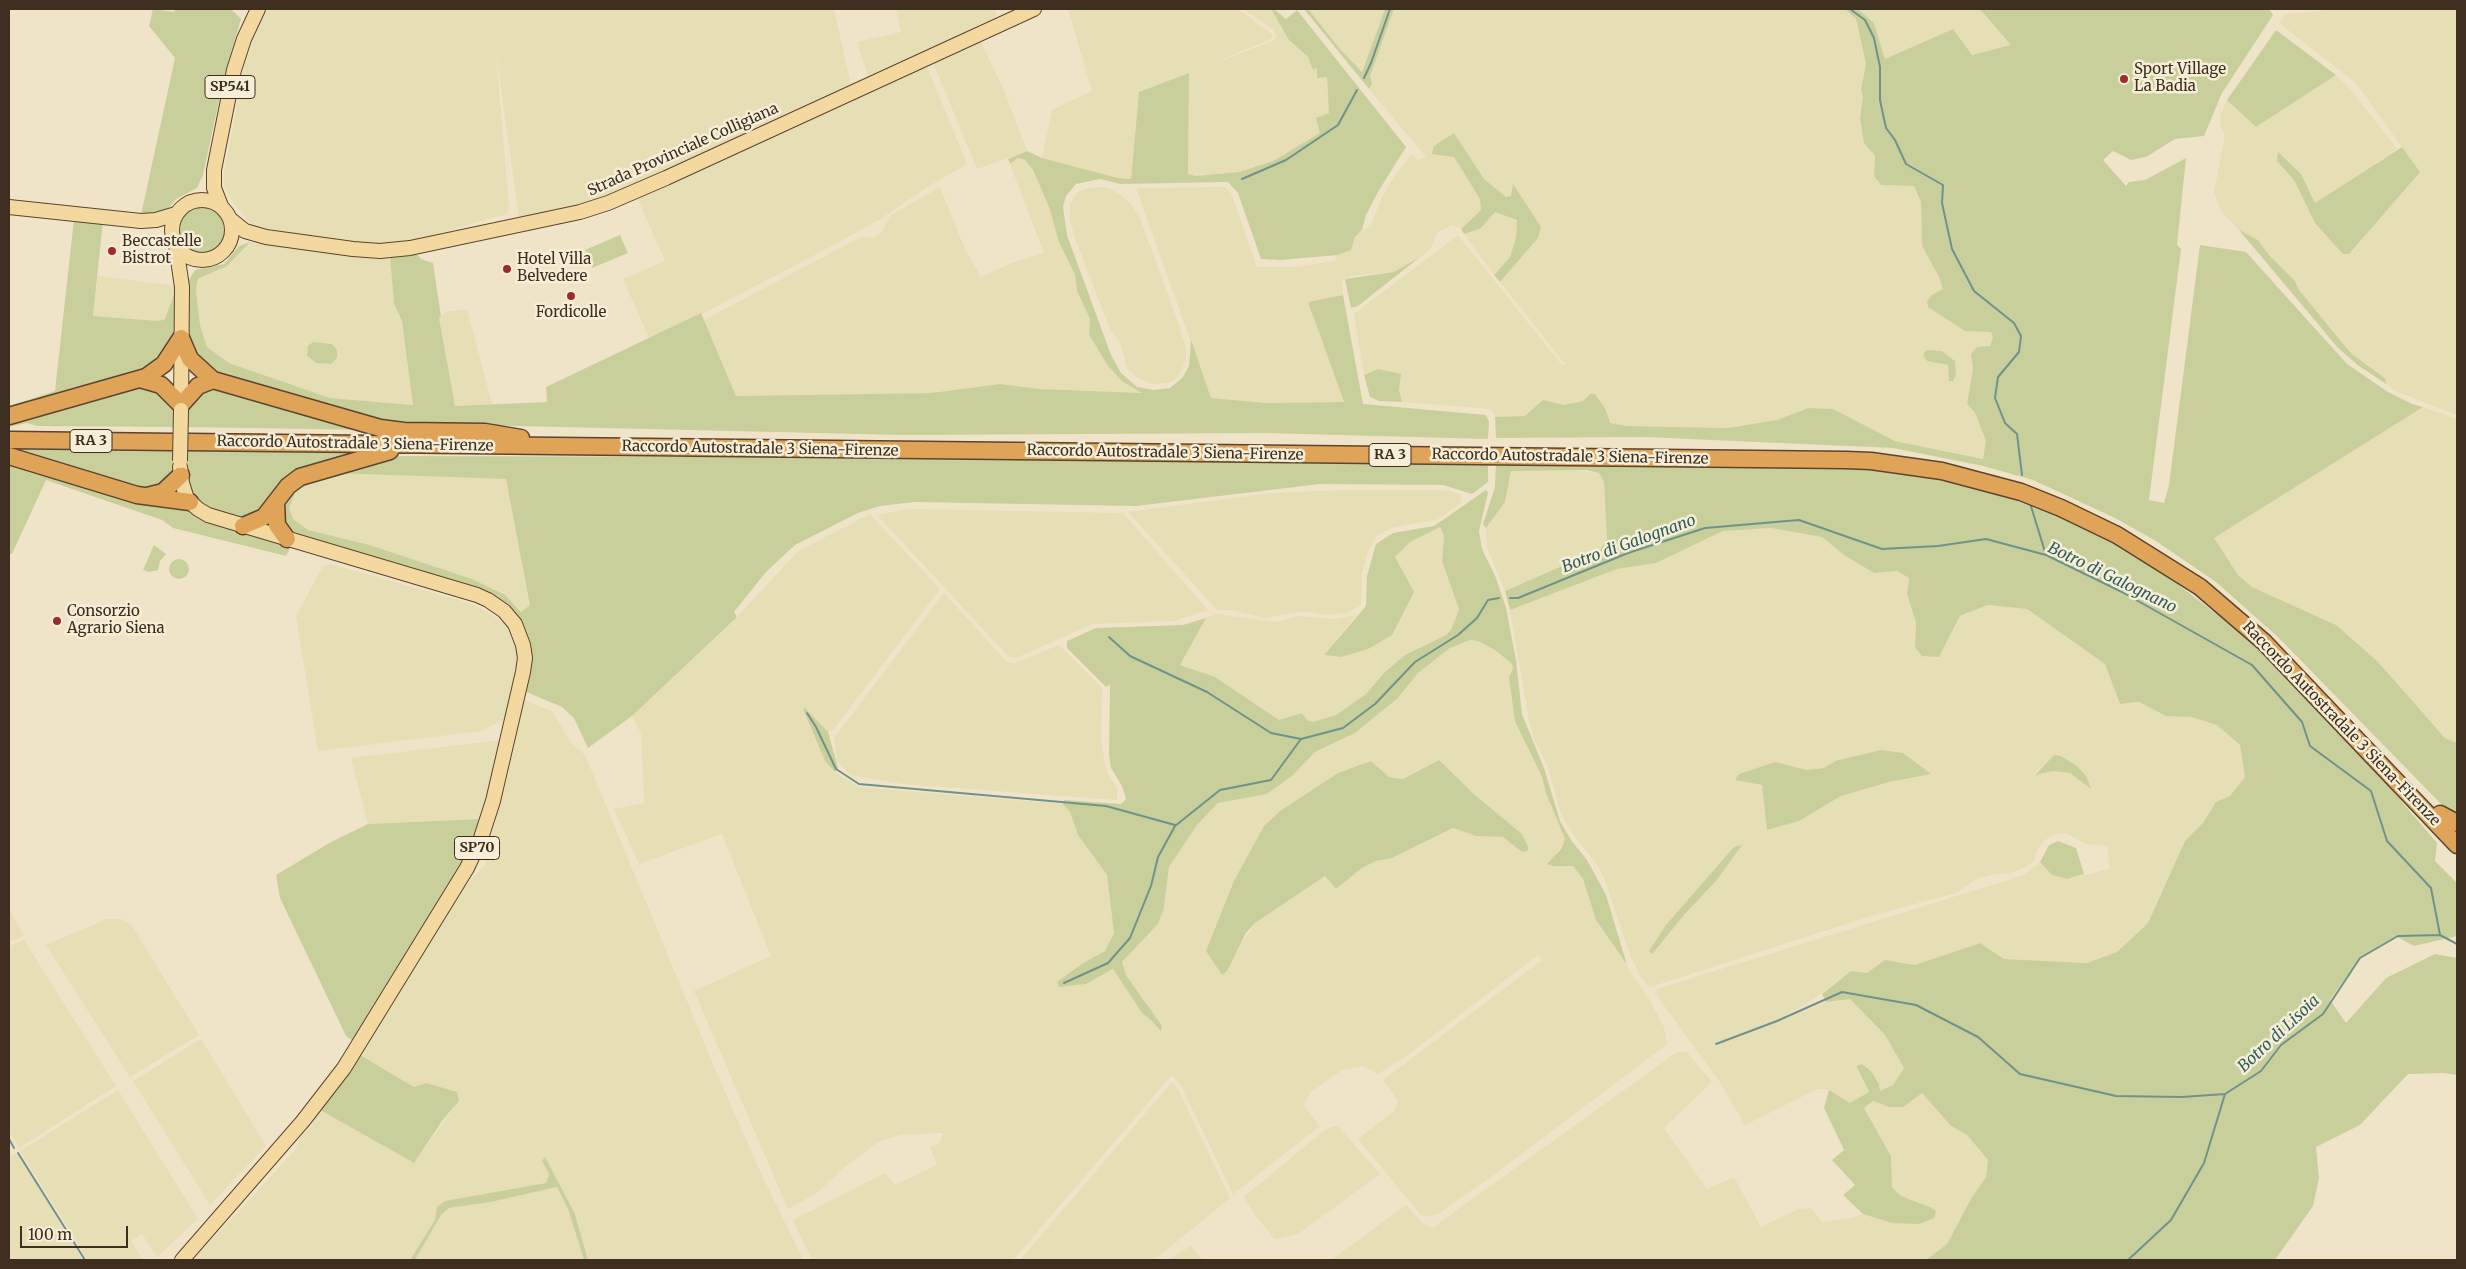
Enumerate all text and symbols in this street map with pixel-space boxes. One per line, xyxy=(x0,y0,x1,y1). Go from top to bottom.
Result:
place label: Sport Village La Badia xyxy=(2134,61,2226,96)
marker: Sport Village La Badia xyxy=(2118,73,2130,85)
road number: SP541 xyxy=(205,75,255,98)
street label: Strada Provinciale Colligiana xyxy=(585,100,781,200)
place label: Beccastelle Bistrot xyxy=(122,233,201,268)
marker: Beccastelle Bistrot xyxy=(106,245,118,257)
place label: Hotel Villa Belvedere xyxy=(517,251,591,286)
marker: Hotel Villa Belvedere xyxy=(501,263,513,275)
marker: Fordicolle xyxy=(565,290,577,302)
place label: Fordicolle xyxy=(536,304,606,322)
road number: RA 3 xyxy=(70,430,112,452)
street label: Raccordo Autostradale 3 Siena-Firenze xyxy=(216,433,494,455)
street label: Raccordo Autostradale 3 Siena-Firenze xyxy=(621,438,899,460)
street label: Raccordo Autostradale 3 Siena-Firenze xyxy=(1026,442,1304,464)
road number: RA 3 xyxy=(1369,444,1411,466)
street label: Raccordo Autostradale 3 Siena-Firenze xyxy=(1431,446,1709,468)
water label: Botro di Galognano xyxy=(1559,511,1699,577)
water label: Botro di Galognano xyxy=(2044,538,2180,618)
place label: Consorzio Agrario Siena xyxy=(67,603,165,638)
marker: Consorzio Agrario Siena xyxy=(51,615,63,627)
street label: Raccordo Autostradale 3 Siena-Firenze xyxy=(2238,618,2444,830)
road number: SP70 xyxy=(454,836,500,860)
water label: Botro di Lisoia xyxy=(2234,991,2324,1077)
scale bar xyxy=(22,1216,130,1248)
text: 100 m xyxy=(28,1225,72,1244)

